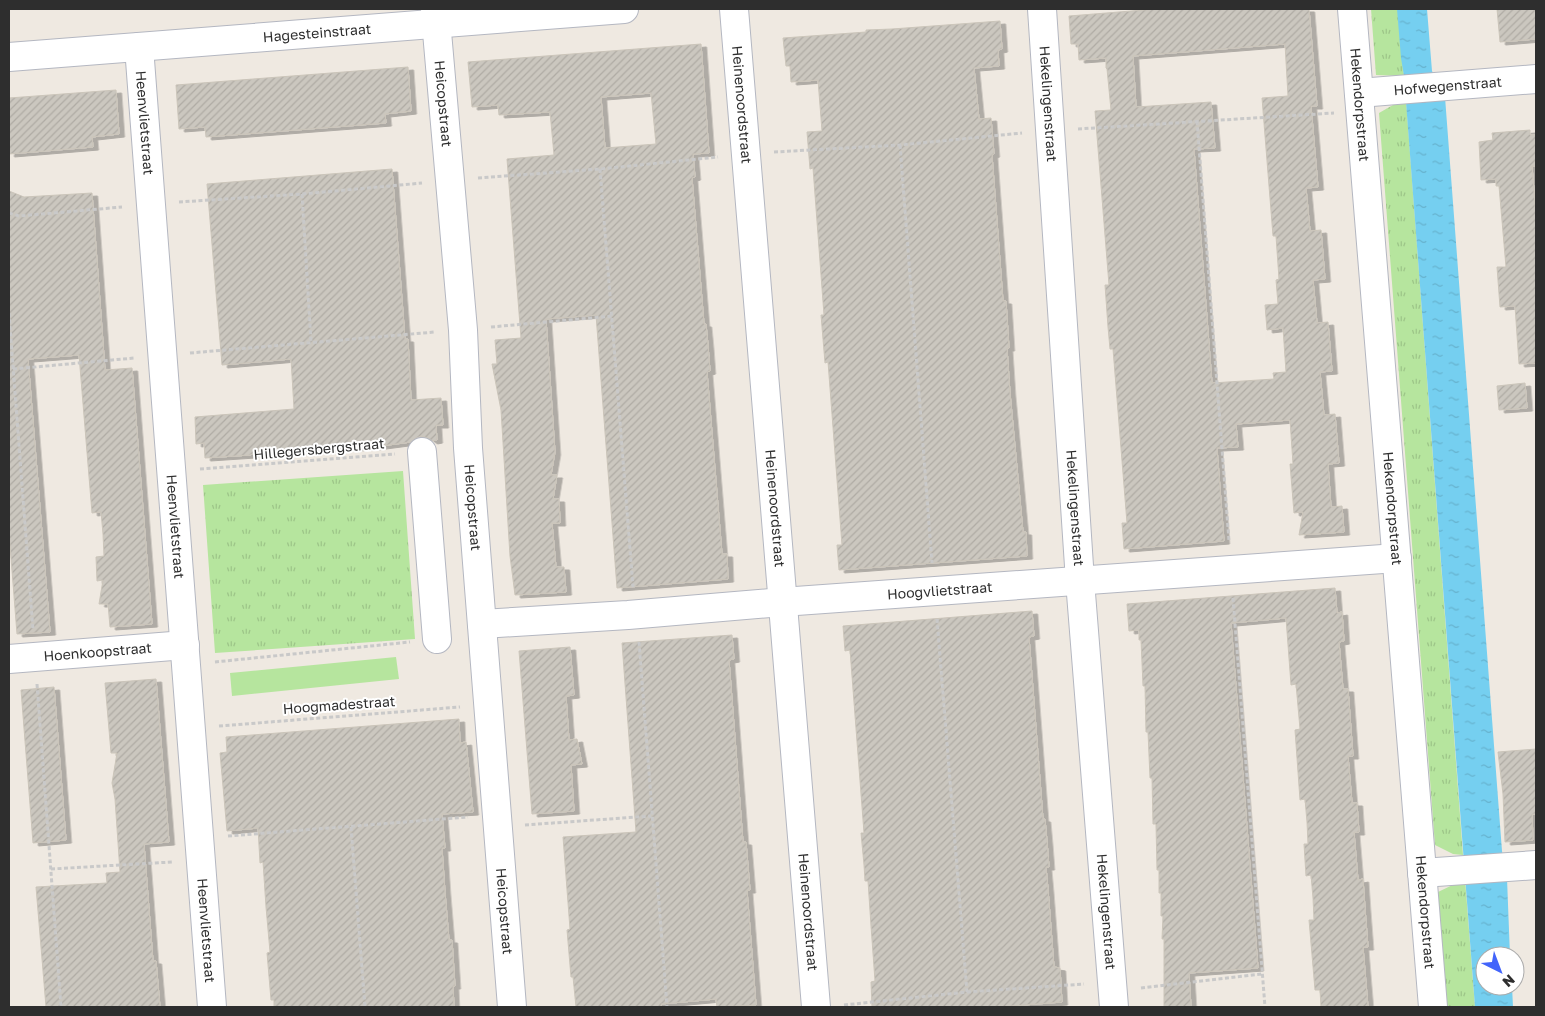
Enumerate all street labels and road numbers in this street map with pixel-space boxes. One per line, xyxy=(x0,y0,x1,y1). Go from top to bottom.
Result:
street label: Hagesteinstraat xyxy=(262,20,372,45)
street label: Heinenoordstraat xyxy=(729,45,756,164)
street label: Hekelingenstraat xyxy=(1036,45,1061,162)
street label: Hekendorpstraat xyxy=(1347,47,1373,162)
street label: Heicopstraat xyxy=(432,60,456,148)
street label: Heenvlietstraat xyxy=(133,70,158,176)
street label: Hofwegenstraat xyxy=(1393,73,1503,98)
street label: Hillegersbergstraat xyxy=(253,434,385,463)
street label: Heinenoordstraat xyxy=(762,449,789,568)
street label: Hekelingenstraat xyxy=(1063,449,1088,567)
street label: Hekendorpstraat xyxy=(1380,451,1406,566)
street label: Heicopstraat xyxy=(461,463,485,551)
street label: Heenvlietstraat xyxy=(164,474,188,579)
street label: Hoogvlietstraat xyxy=(886,578,993,602)
street label: Hoenkoopstraat xyxy=(43,639,152,664)
street label: Hoogmadestraat xyxy=(282,692,396,717)
street label: Heinenoordstraat xyxy=(795,852,822,972)
street label: Hekelingenstraat xyxy=(1094,853,1120,970)
street label: Hekendorpstraat xyxy=(1413,855,1439,969)
street label: Heicopstraat xyxy=(493,867,517,955)
street label: Heenvlietstraat xyxy=(194,878,219,983)

